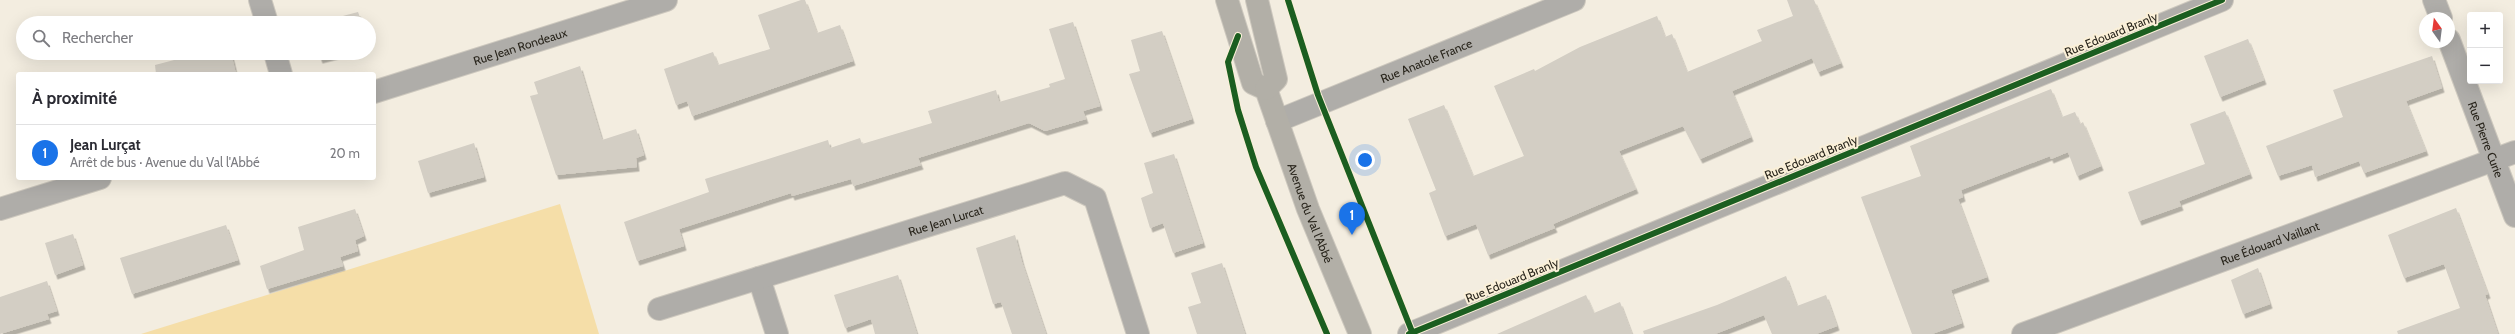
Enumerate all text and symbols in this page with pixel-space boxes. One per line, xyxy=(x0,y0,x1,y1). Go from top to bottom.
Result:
street label: Rue Edouard Branly xyxy=(2062,8,2160,60)
north arrow xyxy=(2419,12,2455,48)
map controls xyxy=(2467,12,2503,84)
button: + xyxy=(2467,12,2503,48)
search box xyxy=(16,16,376,60)
street label: Rue Jean Rondeaux xyxy=(471,24,569,68)
icon: search xyxy=(30,27,52,49)
text: Rechercher xyxy=(62,29,133,47)
street label: Rue Anatole France xyxy=(1378,35,1474,86)
button: − xyxy=(2467,48,2503,84)
text: À proximité xyxy=(32,88,117,108)
street label: Rue Pierre Curie xyxy=(2465,99,2507,179)
street label: Rue Edouard Branly xyxy=(1762,131,1860,183)
text: Jean Lurçat xyxy=(70,136,141,154)
text: 1 xyxy=(43,145,47,161)
text: 20 m xyxy=(330,145,360,161)
your location xyxy=(1355,150,1375,170)
text: Arrêt de bus · Avenue du Val l'Abbé xyxy=(70,154,260,170)
street label: Avenue du Val l'Abbé xyxy=(1285,161,1337,265)
street label: Rue Jean Lurcat xyxy=(906,201,985,239)
pin: 1 xyxy=(1339,202,1365,235)
street label: Rue Édouard Vaillant xyxy=(2218,218,2321,268)
street label: Rue Edouard Branly xyxy=(1463,254,1561,306)

